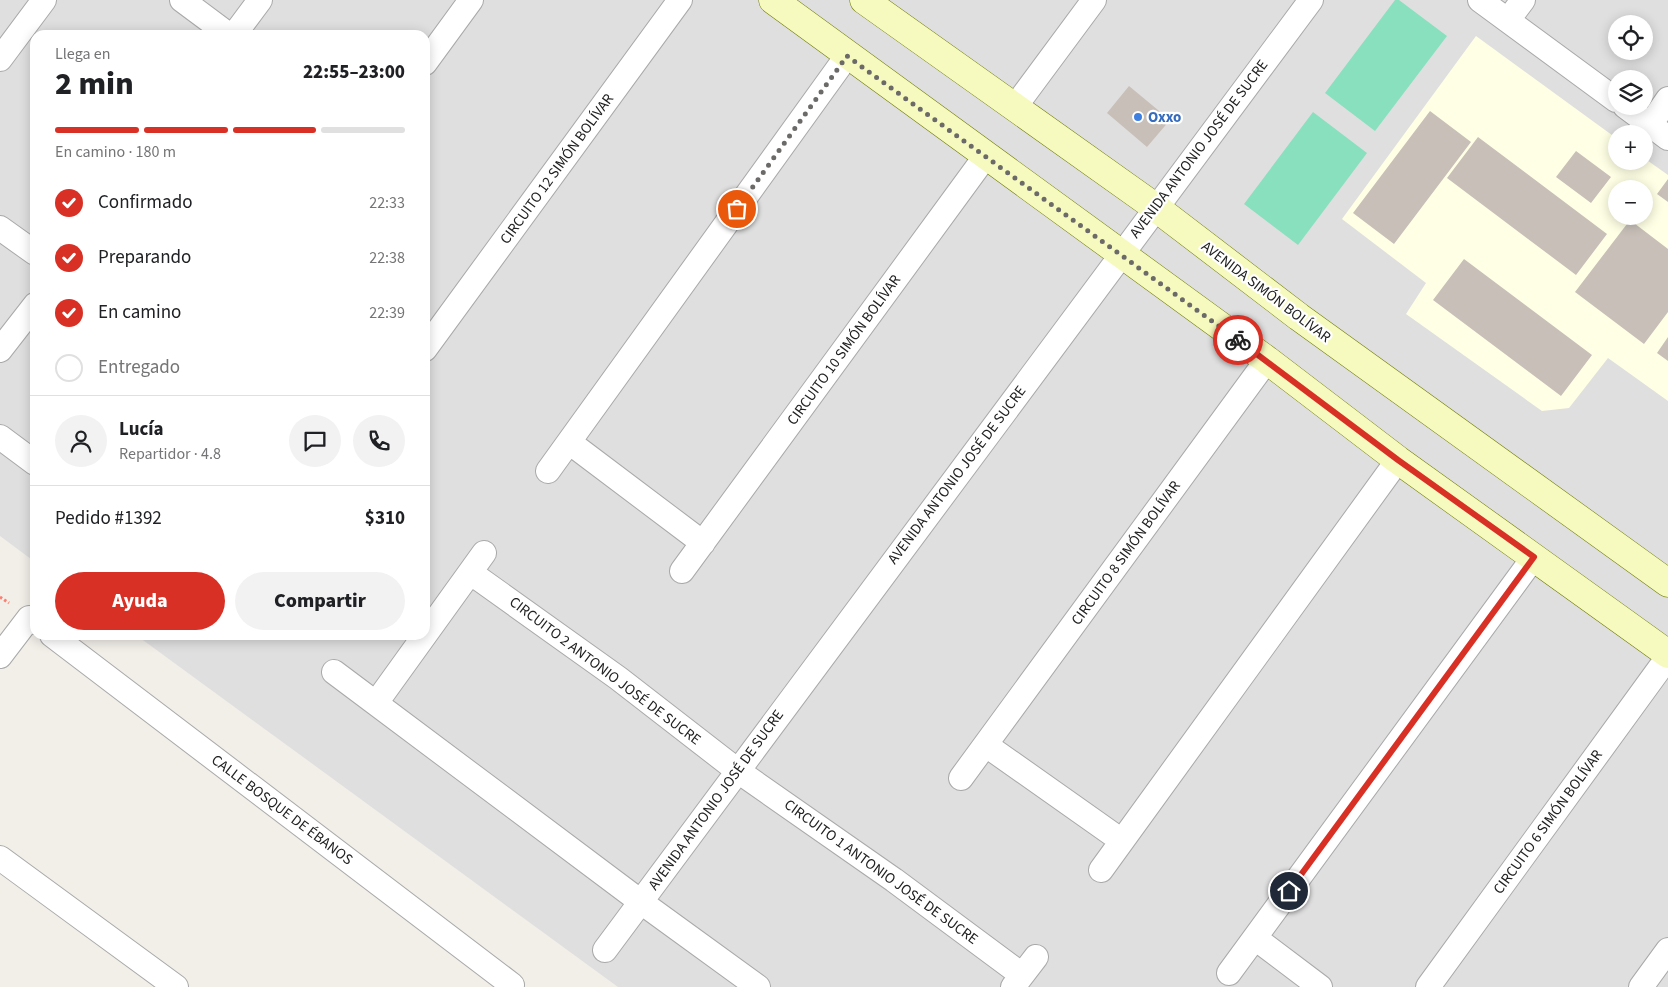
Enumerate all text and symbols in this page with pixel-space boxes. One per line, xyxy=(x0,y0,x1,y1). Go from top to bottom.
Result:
map controls xyxy=(1608,15,1653,225)
button: locate xyxy=(1608,15,1653,60)
text: Llega en xyxy=(55,43,110,65)
street label: AVENIDA ANTONIO JOSÉ DE SUCRE xyxy=(1125,55,1273,243)
text: 22:55–23:00 xyxy=(303,59,405,86)
text: 2 min xyxy=(55,61,134,107)
button: layers xyxy=(1608,70,1653,115)
street label: CIRCUITO 12 SIMÓN BOLÍVAR xyxy=(495,89,619,249)
place label: Oxxo xyxy=(1148,107,1181,128)
marker: Oxxo xyxy=(1132,111,1144,123)
button: + xyxy=(1608,125,1653,170)
text: En camino · 180 m xyxy=(55,141,176,163)
button: − xyxy=(1608,180,1653,225)
pin xyxy=(716,188,758,230)
icon: check xyxy=(55,189,83,217)
text: Confirmado xyxy=(98,189,193,216)
text: 22:33 xyxy=(369,192,405,214)
icon: bag xyxy=(723,195,751,223)
street label: AVENIDA SIMÓN BOLÍVAR xyxy=(1197,236,1335,348)
icon: check xyxy=(55,244,83,272)
text: Preparando xyxy=(98,244,191,271)
text: 22:38 xyxy=(369,247,405,269)
street label: CIRCUITO 10 SIMÓN BOLÍVAR xyxy=(782,270,906,430)
icon: check xyxy=(55,299,83,327)
text: En camino xyxy=(98,299,181,326)
text: 22:39 xyxy=(369,302,405,324)
courier xyxy=(1213,315,1263,365)
icon: bike xyxy=(1224,326,1252,354)
text: Entregado xyxy=(98,354,180,381)
street label: AVENIDA ANTONIO JOSÉ DE SUCRE xyxy=(883,381,1031,569)
button: person xyxy=(55,415,107,467)
button: chat xyxy=(289,415,341,467)
button: phone xyxy=(353,415,405,467)
text: Lucía xyxy=(119,416,164,443)
text: Repartidor · 4.8 xyxy=(119,443,221,465)
street label: CIRCUITO 8 SIMÓN BOLÍVAR xyxy=(1066,476,1186,630)
text: Pedido #1392 xyxy=(55,505,162,532)
text: $310 xyxy=(365,505,405,532)
button: Ayuda xyxy=(55,572,225,630)
button: Compartir xyxy=(235,572,405,630)
street label: CIRCUITO 2 ANTONIO JOSÉ DE SUCRE xyxy=(505,592,705,750)
street label: AVENIDA ANTONIO JOSÉ DE SUCRE xyxy=(643,705,789,895)
street label: CIRCUITO 6 SIMÓN BOLÍVAR xyxy=(1488,745,1608,899)
street label: CALLE BOSQUE DE ÉBANOS xyxy=(207,750,357,870)
street label: CIRCUITO 1 ANTONIO JOSÉ DE SUCRE xyxy=(780,794,982,950)
pin xyxy=(1268,870,1310,912)
icon: home xyxy=(1275,877,1303,905)

